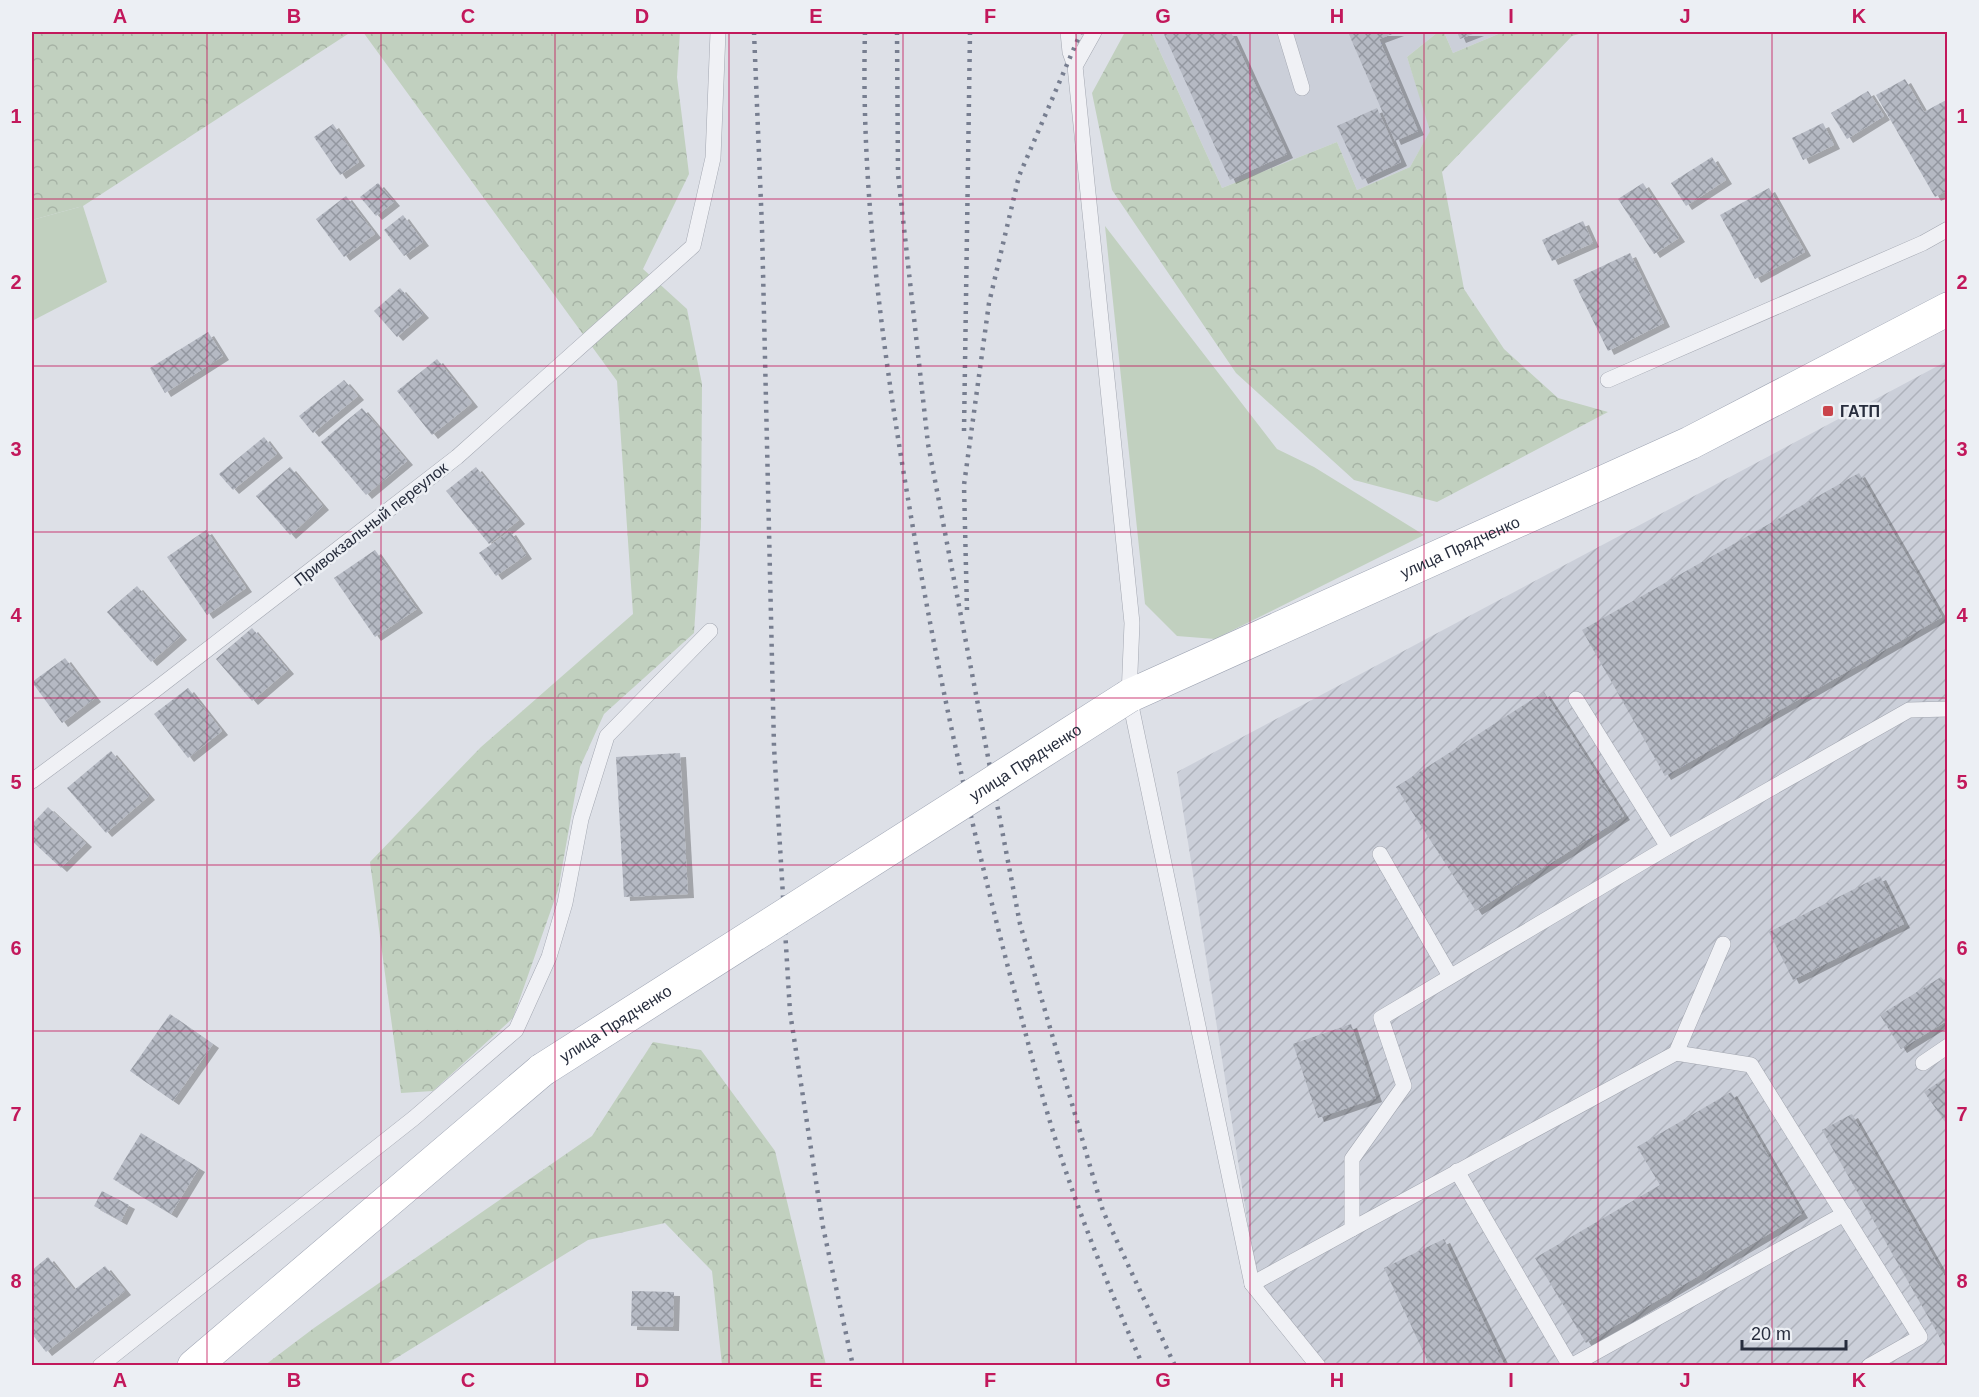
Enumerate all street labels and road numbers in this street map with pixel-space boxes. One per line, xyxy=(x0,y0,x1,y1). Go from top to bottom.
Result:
street label: Привокзальный переулок xyxy=(291,458,452,589)
street label: улица Прядченко xyxy=(1398,512,1522,581)
street label: улица Прядченко xyxy=(966,720,1084,804)
street label: улица Прядченко xyxy=(556,981,674,1065)

